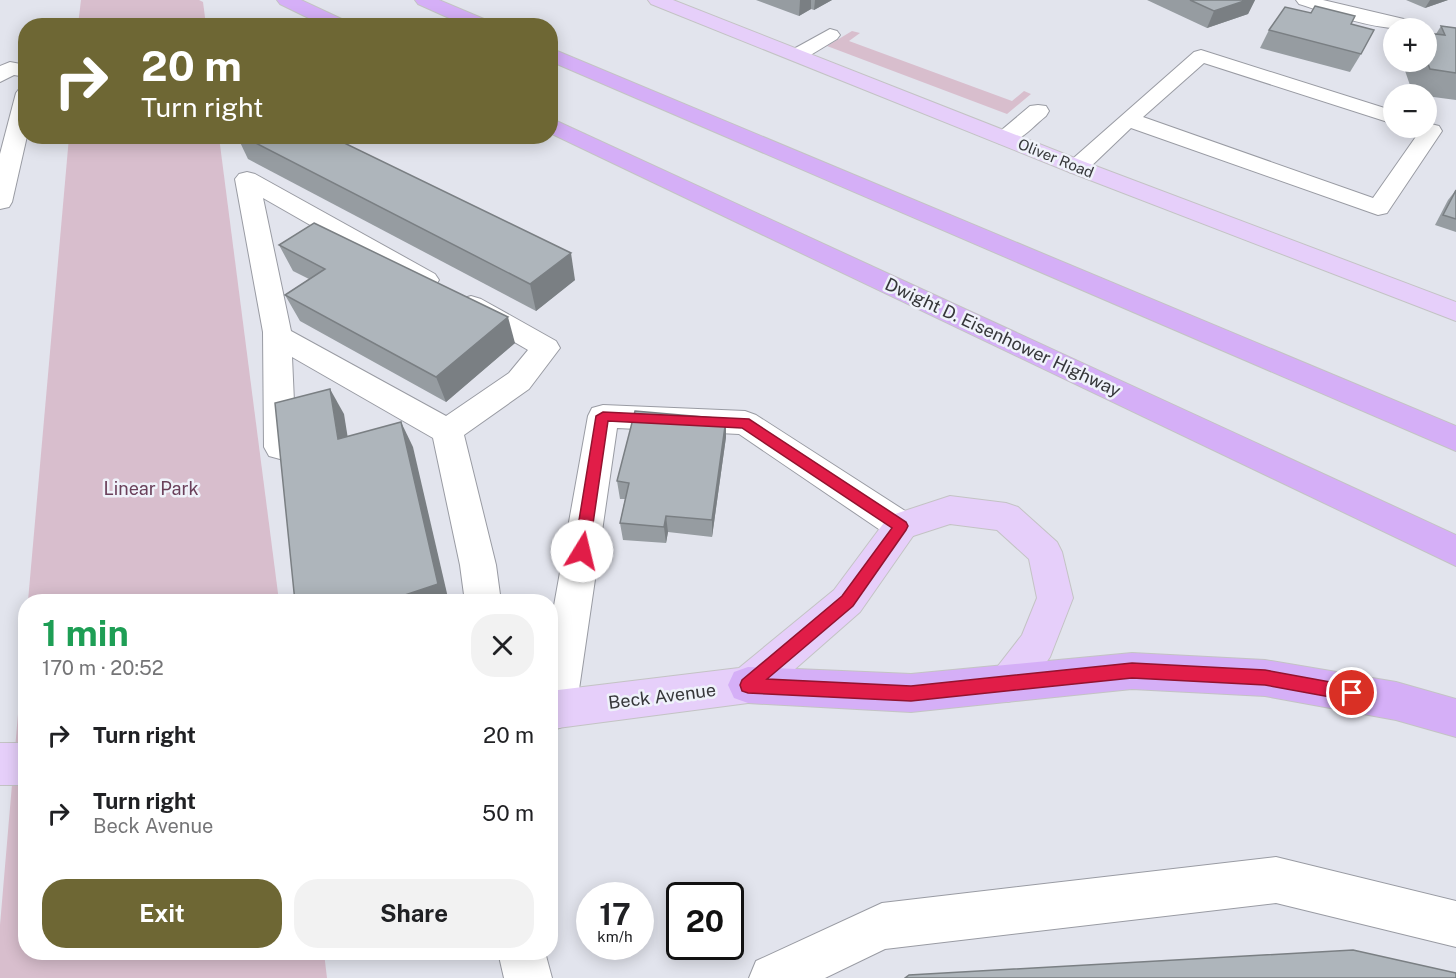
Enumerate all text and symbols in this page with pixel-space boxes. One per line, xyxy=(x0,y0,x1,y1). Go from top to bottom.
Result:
map controls xyxy=(1383,18,1437,138)
button: + xyxy=(1383,18,1437,72)
text: 20 m xyxy=(141,41,242,90)
icon: right xyxy=(42,42,120,120)
button: − xyxy=(1383,84,1437,138)
text: Turn right xyxy=(141,91,264,123)
street label: Oliver Road xyxy=(1016,135,1096,181)
street label: Dwight D. Eisenhower Highway xyxy=(882,273,1125,401)
park label: Linear Park xyxy=(103,478,199,499)
position arrow xyxy=(550,519,614,583)
text: 1 min xyxy=(42,612,129,654)
button: close xyxy=(471,614,534,677)
text: 170 m · 20:52 xyxy=(42,656,164,680)
pin xyxy=(1326,667,1377,718)
icon: arrive xyxy=(1335,676,1368,709)
street label: Beck Avenue xyxy=(607,679,717,713)
icon: right xyxy=(42,719,75,752)
text: Turn right xyxy=(93,722,196,748)
text: 20 m xyxy=(483,722,534,748)
text: Turn right xyxy=(93,788,196,814)
icon: right xyxy=(42,797,75,830)
text: 50 m xyxy=(482,800,534,826)
text: Beck Avenue xyxy=(93,814,213,838)
button: Exit xyxy=(42,879,282,948)
button: Share xyxy=(294,879,534,948)
speed limit sign: 20 xyxy=(666,882,744,960)
text: 17 xyxy=(599,896,631,932)
text: km/h xyxy=(597,928,633,945)

